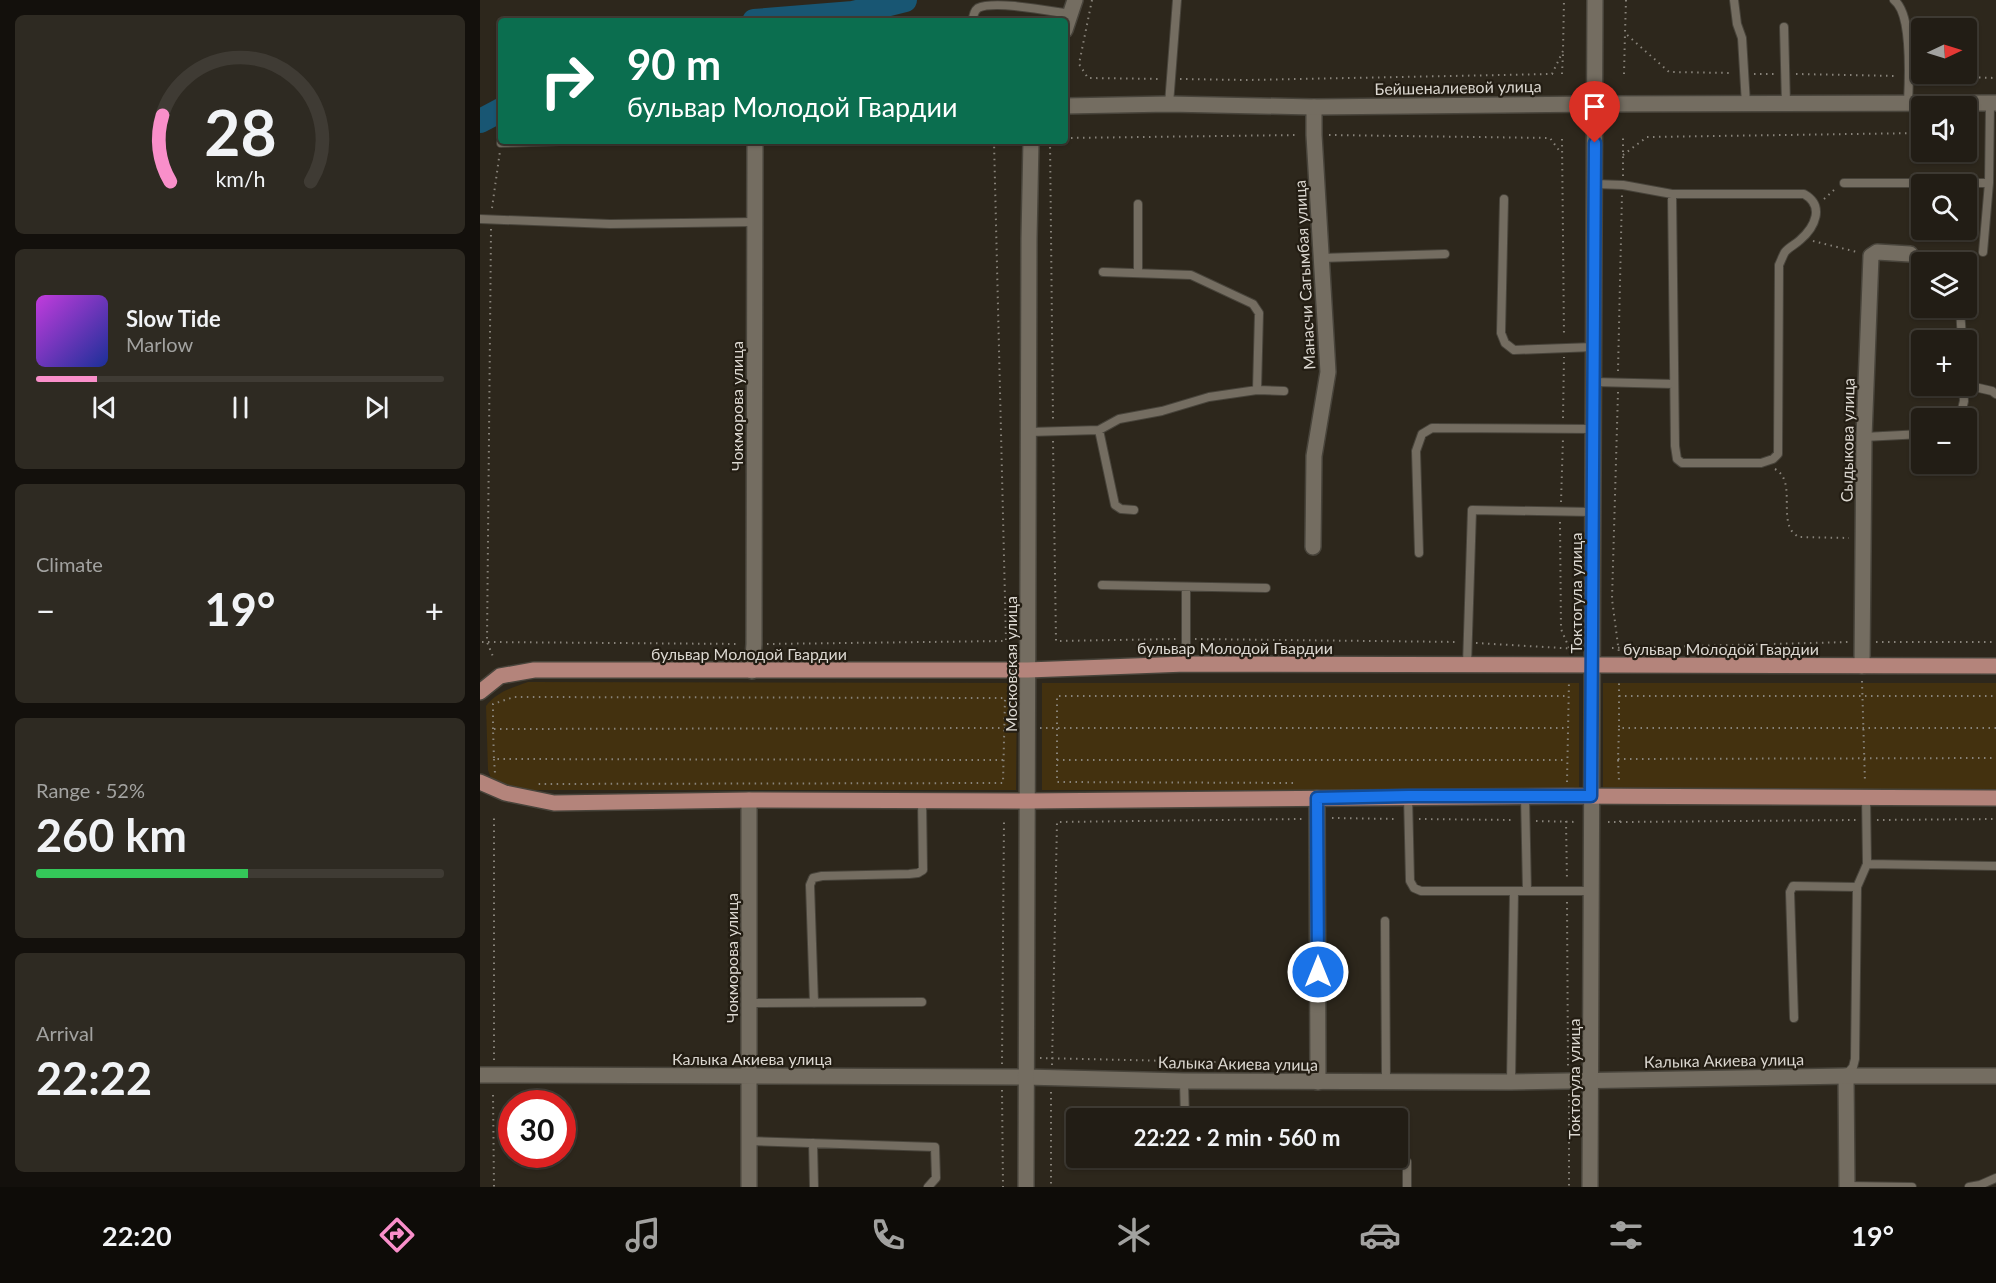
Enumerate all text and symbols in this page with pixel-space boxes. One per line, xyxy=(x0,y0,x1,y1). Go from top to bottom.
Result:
north arrow xyxy=(1911,18,1977,84)
map controls xyxy=(1911,18,1977,474)
text: 90 m xyxy=(627,39,721,89)
icon: right xyxy=(528,42,606,120)
street label: Бейшеналиевой улица xyxy=(1374,76,1542,98)
pin xyxy=(1569,81,1620,143)
text: бульвар Молодой Гвардии xyxy=(627,90,957,123)
icon: arrive xyxy=(1578,90,1611,123)
text: 28 xyxy=(204,94,276,169)
button: sound xyxy=(1911,96,1977,162)
text: km/h xyxy=(215,166,265,192)
button: search xyxy=(1911,174,1977,240)
street label: Манасчи Сагымбая улица xyxy=(1290,180,1318,370)
button: layers xyxy=(1911,252,1977,318)
text: Slow Tide xyxy=(126,305,221,332)
button: + xyxy=(1911,330,1977,396)
text: Marlow xyxy=(126,332,193,356)
street label: Чокморова улица xyxy=(727,341,746,471)
street label: Сыдыкова улица xyxy=(1836,378,1858,502)
icon: previous xyxy=(88,391,121,424)
icon: pause xyxy=(224,391,257,424)
icon: next xyxy=(360,391,393,424)
button: − xyxy=(1911,408,1977,474)
street label: Токтогула улица xyxy=(1566,533,1585,653)
text: Climate xyxy=(36,552,103,576)
text: 19° xyxy=(205,582,275,636)
text: − xyxy=(36,590,55,630)
text: + xyxy=(425,590,444,630)
street label: Московская улица xyxy=(1001,596,1020,732)
street label: бульвар Молодой Гвардии xyxy=(1137,638,1333,657)
street label: бульвар Молодой Гвардии xyxy=(1623,639,1819,658)
street label: бульвар Молодой Гвардии xyxy=(651,644,847,663)
text: Range · 52% xyxy=(36,778,145,802)
text: 260 km xyxy=(36,808,187,862)
street label: Чокморова улица xyxy=(722,893,741,1023)
position arrow xyxy=(1286,940,1350,1004)
street label: Токтогула улица xyxy=(1564,1019,1583,1139)
text: Arrival xyxy=(36,1021,94,1045)
street label: Калыка Акиева улица xyxy=(672,1049,832,1068)
street label: Калыка Акиева улица xyxy=(1644,1049,1804,1071)
text: 22:22 xyxy=(36,1051,152,1105)
street label: Калыка Акиева улица xyxy=(1158,1052,1318,1074)
speed limit sign: 30 xyxy=(498,1090,576,1168)
text: 22:22 · 2 min · 560 m xyxy=(1134,1124,1340,1151)
icon: directions xyxy=(376,1214,418,1256)
icon: music xyxy=(622,1214,664,1256)
icon: phone xyxy=(867,1214,909,1256)
icon: climate xyxy=(1113,1214,1155,1256)
icon: car xyxy=(1359,1214,1401,1256)
icon: filters xyxy=(1605,1214,1647,1256)
text: 22:20 xyxy=(102,1219,172,1252)
text: 19° xyxy=(1851,1219,1894,1252)

